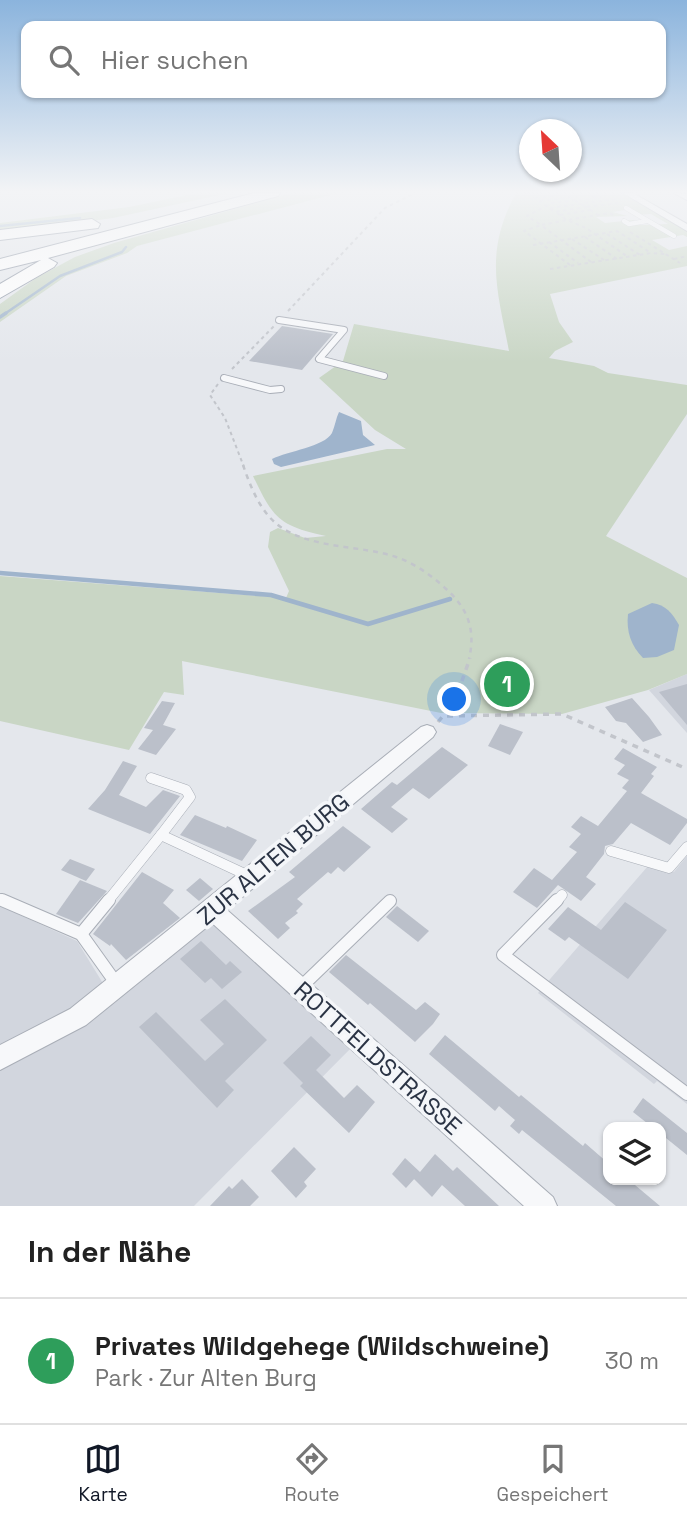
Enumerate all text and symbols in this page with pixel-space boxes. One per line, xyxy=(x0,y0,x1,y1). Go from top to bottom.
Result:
search box xyxy=(21,21,666,98)
icon: search xyxy=(45,41,83,79)
text: Hier suchen xyxy=(101,43,249,77)
north arrow xyxy=(519,119,582,182)
pin: 1 xyxy=(484,658,530,710)
your location xyxy=(437,682,471,716)
street label: ZUR ALTEN BURG xyxy=(190,786,356,932)
street label: ROTTFELDSTRASSE xyxy=(288,974,468,1142)
map controls xyxy=(603,1122,666,1185)
button: layers xyxy=(603,1122,666,1185)
text: In der Nähe xyxy=(28,1232,191,1271)
text: Privates Wildgehege (Wildschweine) xyxy=(95,1329,549,1363)
text: 1 xyxy=(46,1346,56,1376)
text: 30 m xyxy=(605,1346,659,1376)
text: Park · Zur Alten Burg xyxy=(95,1363,317,1393)
tab: Karte xyxy=(78,1440,128,1507)
tab: Route xyxy=(285,1440,340,1507)
tab: Gespeichert xyxy=(496,1440,609,1507)

